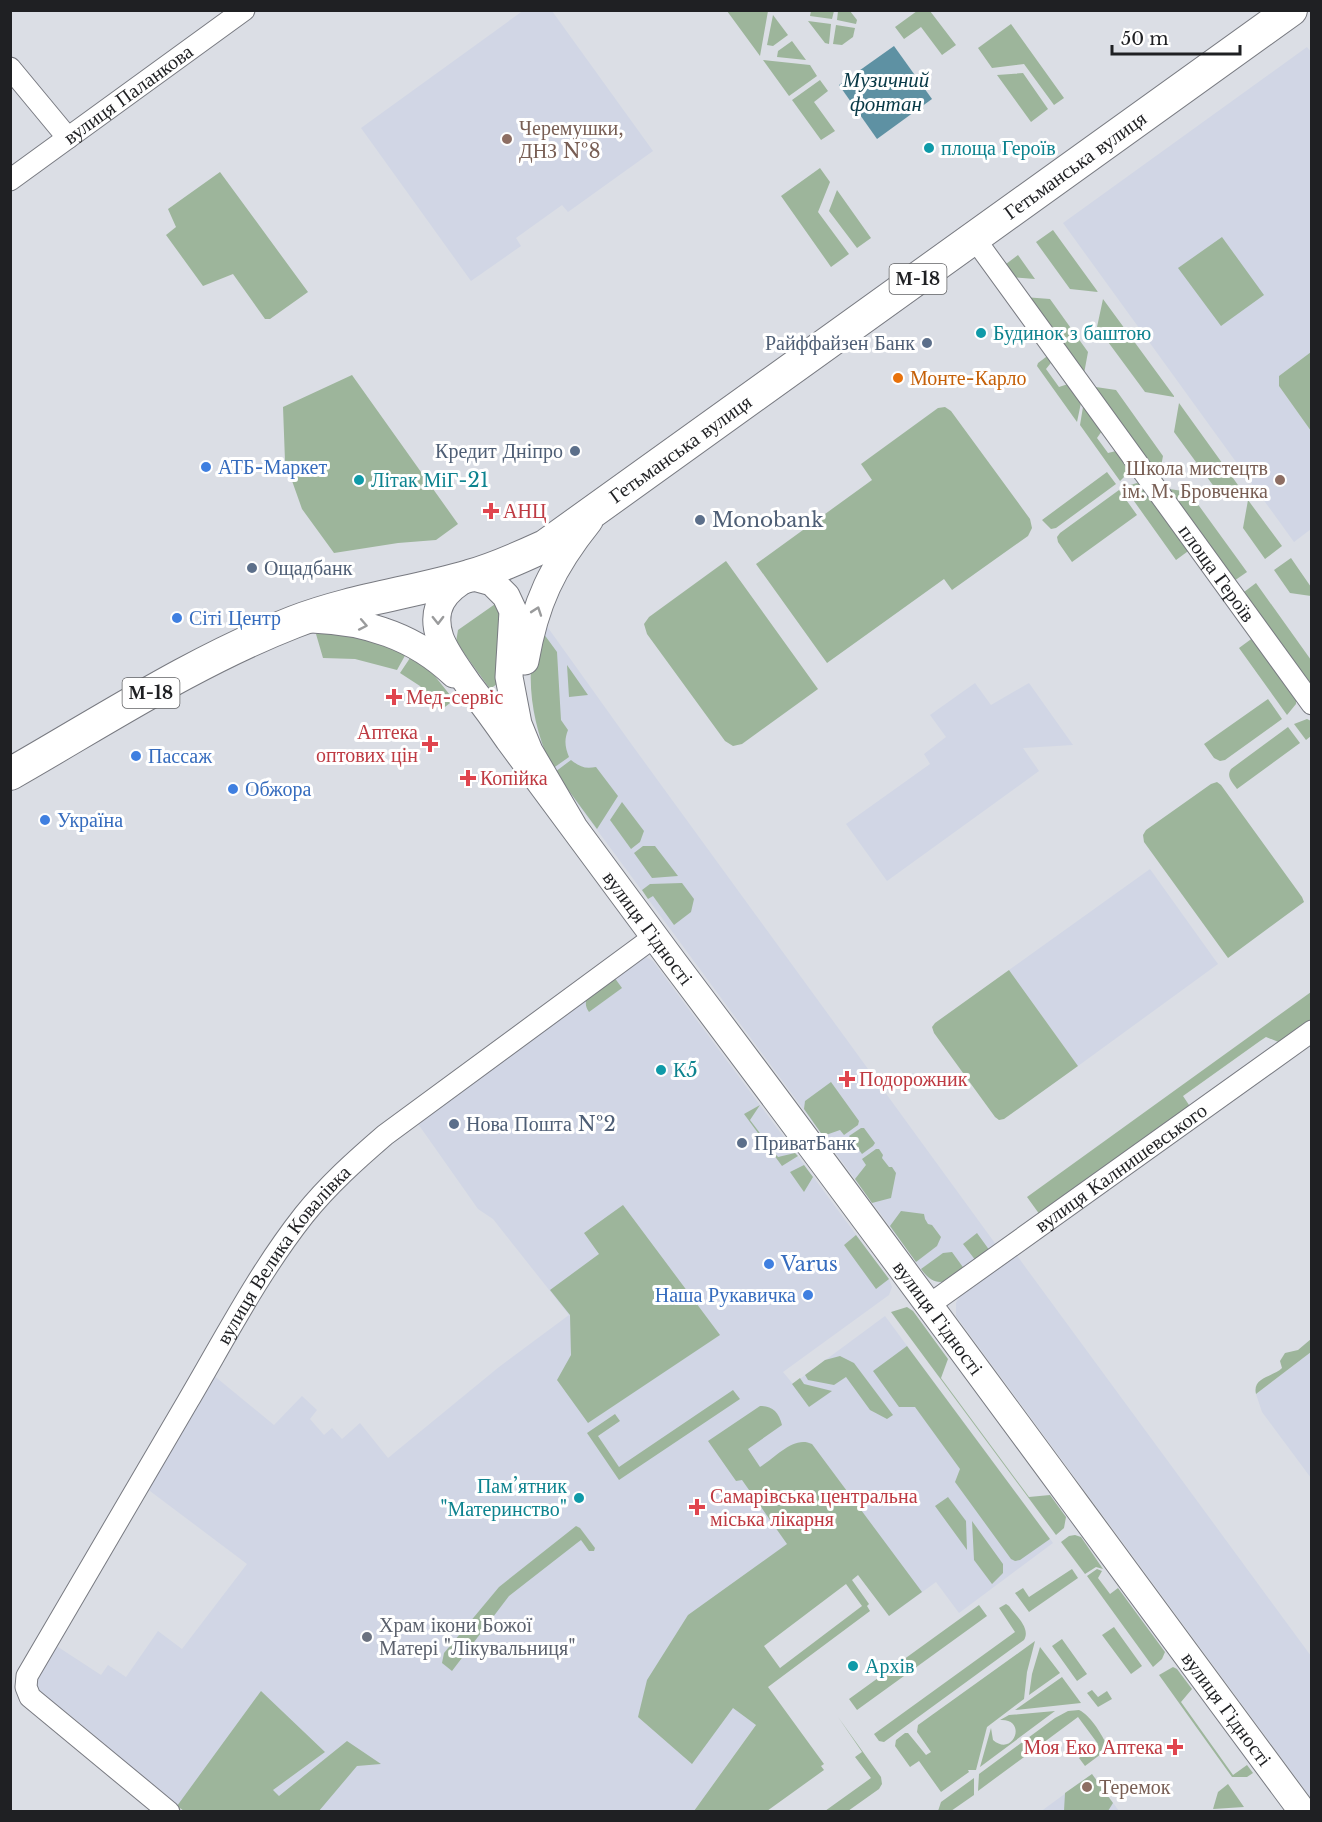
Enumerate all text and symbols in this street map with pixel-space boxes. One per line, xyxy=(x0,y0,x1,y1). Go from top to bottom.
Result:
scale bar xyxy=(1112,18,1240,56)
text: 50 m xyxy=(1121,28,1169,50)
street label: вулиця Паланкова xyxy=(59,39,198,149)
water label: Музичний фонтан xyxy=(842,67,930,117)
street label: Гетьманська вулиця xyxy=(999,106,1151,224)
place label: Черемушки, ДНЗ №8 xyxy=(519,116,624,163)
marker: Черемушки, ДНЗ №8 xyxy=(500,132,514,146)
place label: площа Героїв xyxy=(941,136,1056,160)
marker: площа Героїв xyxy=(922,141,936,155)
road number: М-18 xyxy=(890,264,946,294)
place label: Будинок з баштою xyxy=(993,321,1151,345)
marker: Будинок з баштою xyxy=(974,326,988,340)
place label: Райффайзен Банк xyxy=(765,331,915,355)
marker: Райффайзен Банк xyxy=(920,336,934,350)
place label: Монте-Карло xyxy=(910,366,1027,390)
marker: Монте-Карло xyxy=(891,371,905,385)
street label: Гетьманська вулиця xyxy=(605,390,756,508)
place label: Кредит Дніпро xyxy=(435,439,563,463)
marker: Кредит Дніпро xyxy=(568,444,582,458)
place label: АТБ-Маркет xyxy=(218,455,327,479)
place label: Школа мистецтв ім. М. Бровченка xyxy=(1122,456,1268,503)
marker: АТБ-Маркет xyxy=(199,460,213,474)
place label: Літак МіГ-21 xyxy=(371,468,489,492)
marker: Літак МіГ-21 xyxy=(352,473,366,487)
marker: Школа мистецтв ім. М. Бровченка xyxy=(1273,473,1287,487)
place label: АНЦ xyxy=(503,499,546,523)
marker: АНЦ xyxy=(484,504,498,518)
place label: Monobank xyxy=(712,508,824,532)
marker: Monobank xyxy=(693,513,707,527)
street label: площа Героїв xyxy=(1174,520,1260,627)
place label: Ощадбанк xyxy=(264,556,353,580)
marker: Ощадбанк xyxy=(245,561,259,575)
place label: Сіті Центр xyxy=(189,606,281,630)
one-way arrow xyxy=(529,606,542,617)
marker: Сіті Центр xyxy=(170,611,184,625)
one-way arrow xyxy=(432,615,445,624)
one-way arrow xyxy=(357,618,367,631)
road number: М-18 xyxy=(122,678,180,708)
place label: Мед-сервіс xyxy=(406,685,504,709)
marker: Мед-сервіс xyxy=(387,690,401,704)
place label: Аптека оптових цін xyxy=(316,720,418,767)
marker: Аптека оптових цін xyxy=(423,737,437,751)
place label: Пассаж xyxy=(148,744,212,768)
marker: Пассаж xyxy=(129,749,143,763)
place label: Копійка xyxy=(480,766,548,790)
marker: Копійка xyxy=(461,771,475,785)
place label: Обжора xyxy=(245,777,311,801)
marker: Обжора xyxy=(226,782,240,796)
place label: Україна xyxy=(57,808,123,832)
marker: Україна xyxy=(38,813,52,827)
street label: вулиця Гідності xyxy=(598,866,699,990)
place label: К5 xyxy=(673,1058,698,1082)
marker: К5 xyxy=(654,1063,668,1077)
place label: Подорожник xyxy=(859,1067,968,1091)
marker: Подорожник xyxy=(840,1072,854,1086)
street label: вулиця Калнишевського xyxy=(1030,1098,1212,1237)
place label: Нова Пошта №2 xyxy=(466,1112,616,1136)
marker: Нова Пошта №2 xyxy=(447,1117,461,1131)
place label: ПриватБанк xyxy=(754,1131,856,1155)
marker: ПриватБанк xyxy=(735,1136,749,1150)
street label: вулиця Велика Ковалівка xyxy=(211,1160,356,1348)
place label: Varus xyxy=(780,1252,838,1276)
street label: вулиця Гідності xyxy=(888,1256,989,1380)
marker: Varus xyxy=(762,1257,776,1271)
place label: Наша Рукавичка xyxy=(655,1283,796,1307)
marker: Наша Рукавичка xyxy=(801,1288,815,1302)
place label: Пам’ятник "Материнство" xyxy=(440,1474,567,1521)
place label: Самарівська центральна міська лікарня xyxy=(710,1484,918,1531)
marker: Пам’ятник "Материнство" xyxy=(572,1491,586,1505)
marker: Самарівська центральна міська лікарня xyxy=(688,1498,706,1516)
place label: Храм ікони Божої Матері "Лікувальниця" xyxy=(379,1613,576,1660)
marker: Храм ікони Божої Матері "Лікувальниця" xyxy=(360,1630,374,1644)
street label: вулиця Гідності xyxy=(1177,1647,1277,1771)
place label: Архів xyxy=(865,1654,914,1678)
marker: Архів xyxy=(846,1659,860,1673)
place label: Моя Еко Аптека xyxy=(1023,1735,1163,1759)
marker: Моя Еко Аптека xyxy=(1168,1740,1182,1754)
place label: Теремок xyxy=(1099,1775,1171,1799)
marker: Теремок xyxy=(1080,1780,1094,1794)

